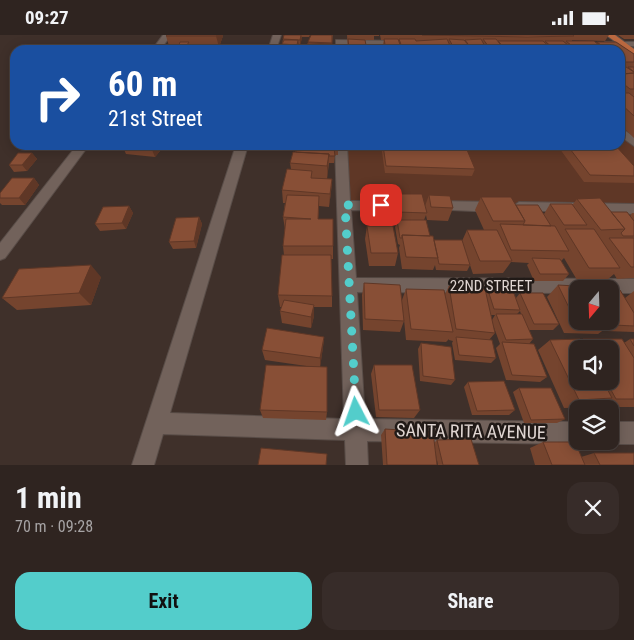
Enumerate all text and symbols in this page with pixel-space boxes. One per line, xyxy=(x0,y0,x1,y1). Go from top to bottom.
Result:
text: 09:27 xyxy=(25,6,69,29)
text: 60 m xyxy=(108,64,177,105)
icon: right xyxy=(25,65,90,130)
text: 21st Street xyxy=(108,106,203,131)
pin xyxy=(360,184,402,226)
icon: arrive xyxy=(367,191,395,219)
street label: 22ND STREET xyxy=(450,277,532,295)
north arrow xyxy=(569,280,619,330)
map controls xyxy=(569,280,619,450)
button: sound xyxy=(569,340,619,390)
position arrow xyxy=(329,385,381,437)
button: layers xyxy=(569,400,619,450)
street label: SANTA RITA AVENUE xyxy=(396,419,546,443)
text: 1 min xyxy=(15,480,82,515)
button: close xyxy=(567,482,619,534)
text: 70 m · 09:28 xyxy=(15,517,93,536)
button: Exit xyxy=(15,572,312,630)
button: Share xyxy=(322,572,619,630)

